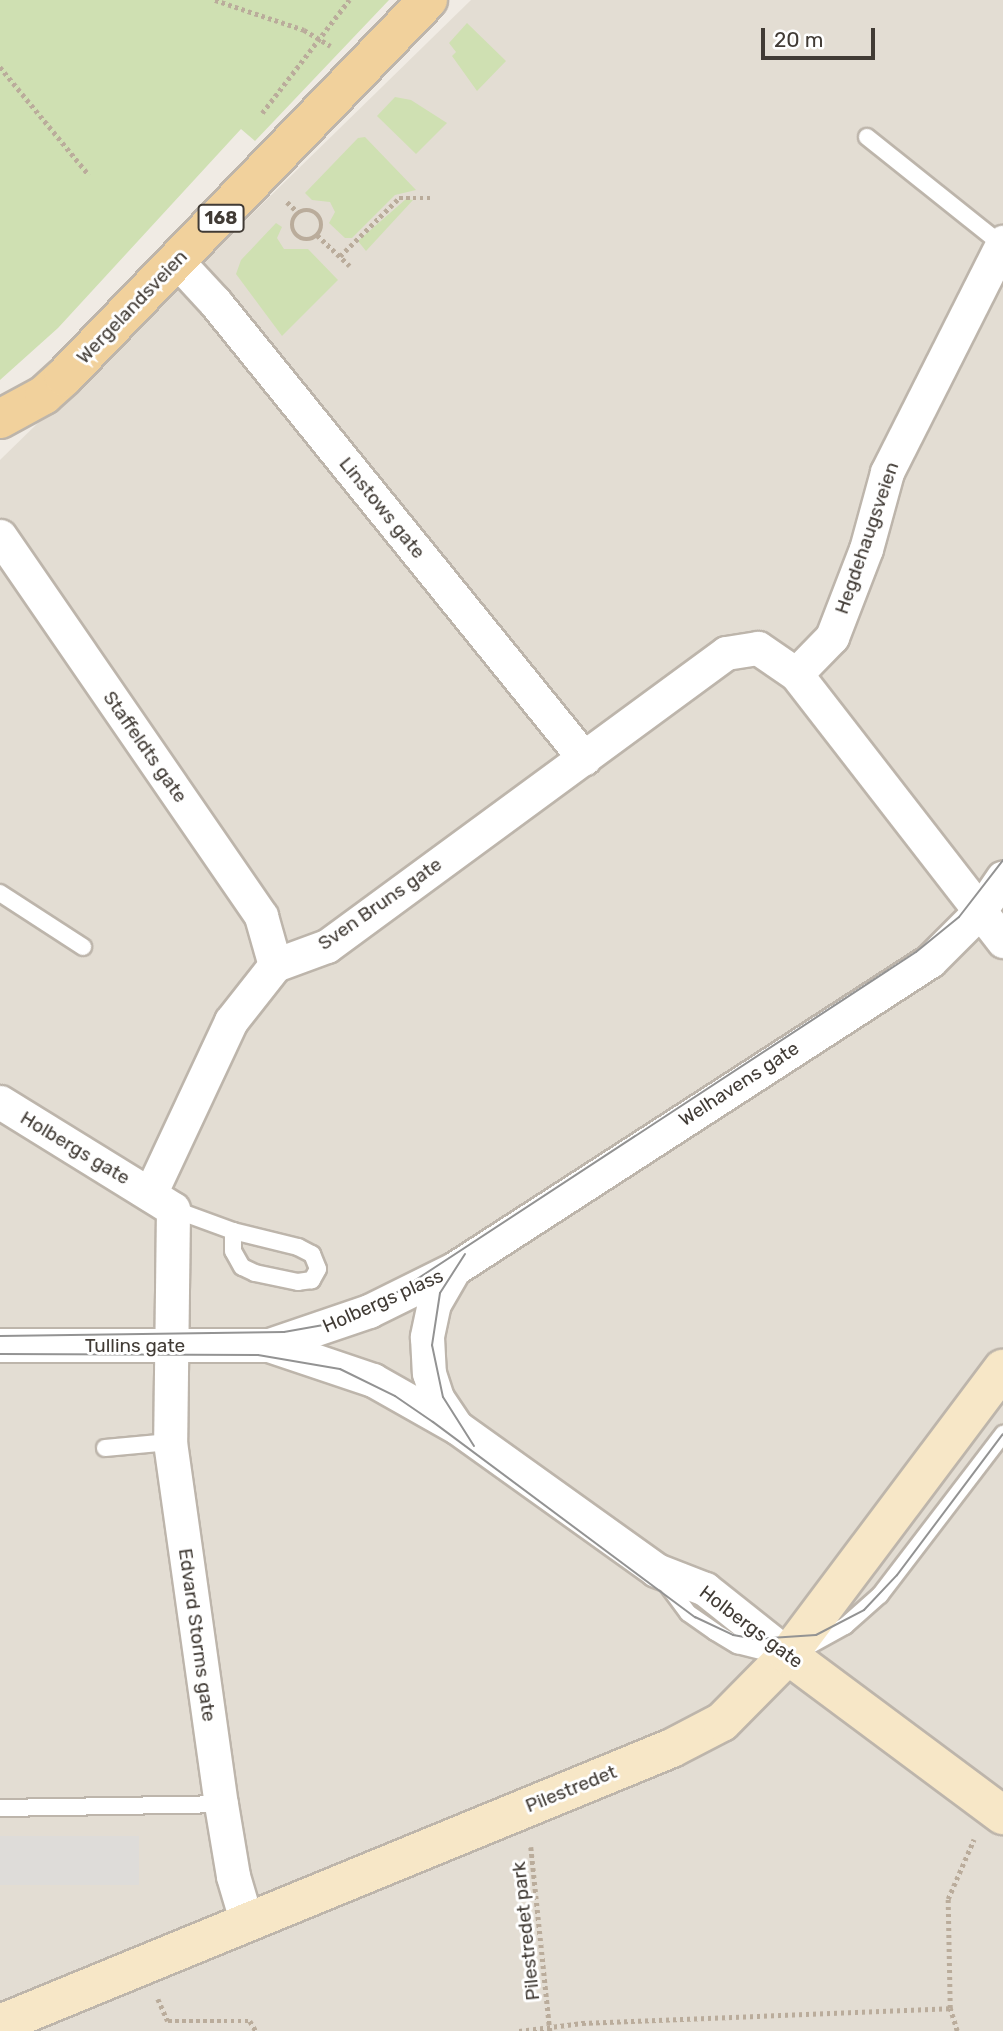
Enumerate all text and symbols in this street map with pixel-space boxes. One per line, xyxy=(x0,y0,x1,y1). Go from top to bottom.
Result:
scale bar xyxy=(765,14,879,58)
text: 20 m xyxy=(774,27,823,52)
road number: 168 xyxy=(196,204,246,232)
street label: Wergelandsveien xyxy=(72,245,192,369)
street label: Linstows gate xyxy=(334,453,430,563)
street label: Hegdehaugsveien xyxy=(830,459,904,617)
street label: Staffeldts gate xyxy=(98,687,192,807)
street label: Sven Bruns gate xyxy=(314,853,446,955)
street label: Welhavens gate xyxy=(675,1037,803,1131)
street label: Holbergs gate xyxy=(16,1106,134,1190)
street label: Holbergs plass xyxy=(319,1264,447,1338)
street label: Tullins gate xyxy=(85,1335,185,1357)
street label: Edvard Storms gate xyxy=(174,1547,220,1723)
street label: Holbergs gate xyxy=(695,1581,807,1673)
street label: Pilestredet xyxy=(522,1760,620,1818)
street label: Pilestredet park xyxy=(507,1860,545,2002)

